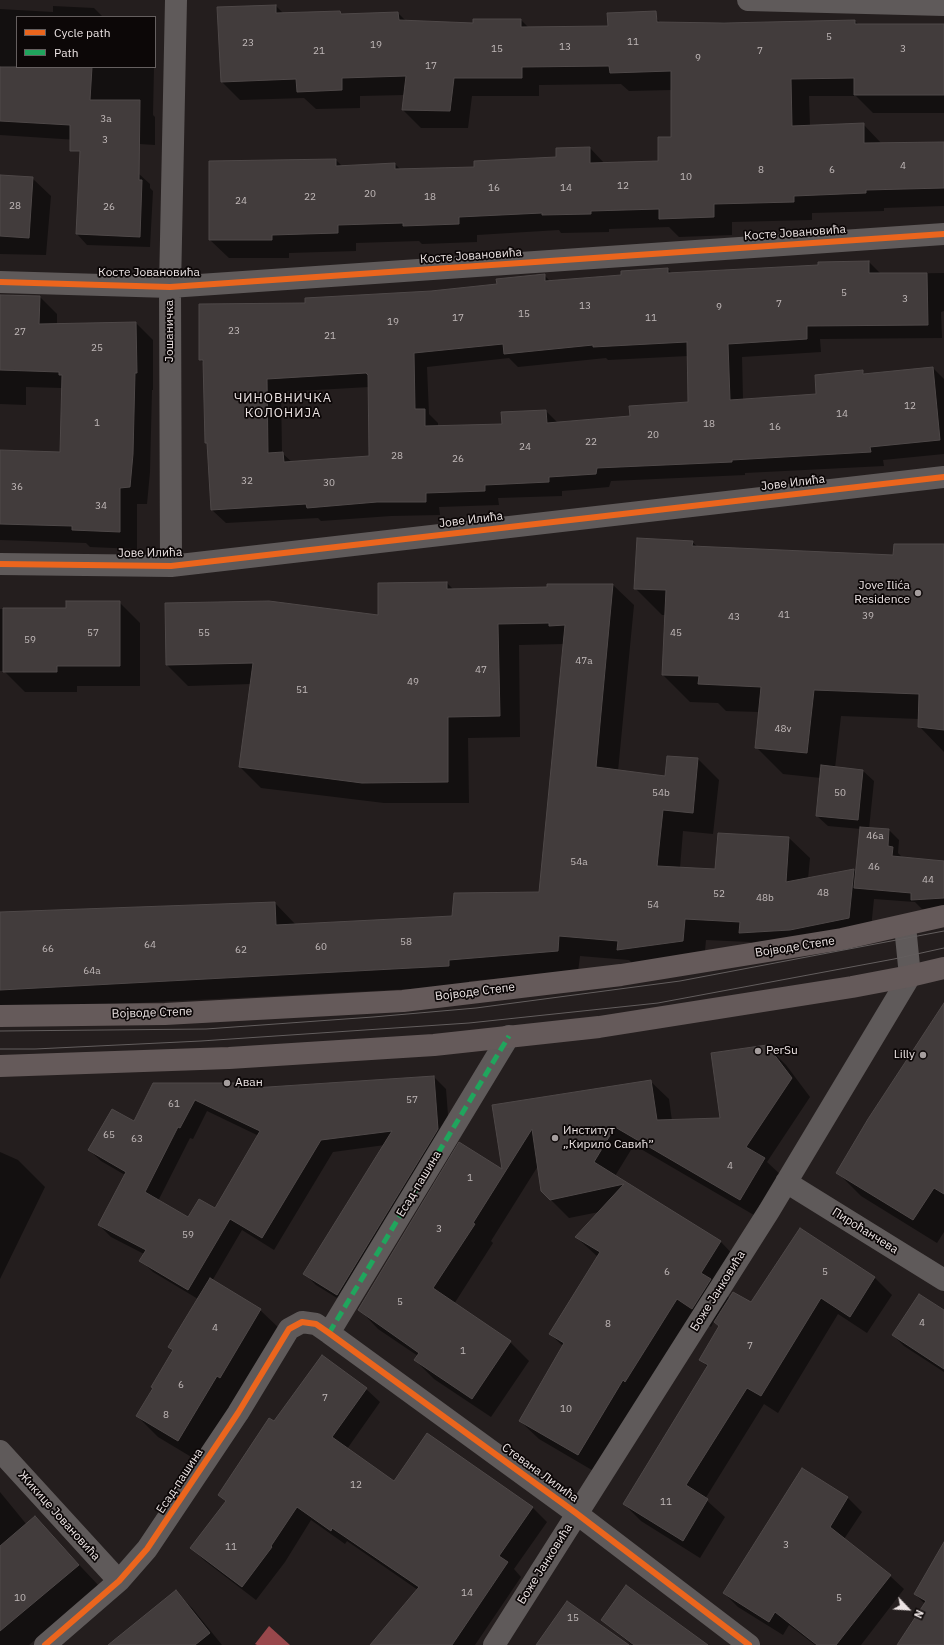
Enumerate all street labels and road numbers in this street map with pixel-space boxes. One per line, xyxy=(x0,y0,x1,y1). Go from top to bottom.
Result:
street label: Косте Јовановића xyxy=(744,222,846,244)
street label: Косте Јовановића xyxy=(420,245,522,267)
street label: Косте Јовановића xyxy=(98,266,200,280)
street label: Јошаничка xyxy=(163,300,177,362)
street label: Јове Илића xyxy=(760,472,826,494)
street label: Јове Илића xyxy=(438,509,504,531)
street label: Јове Илића xyxy=(118,545,182,561)
street label: Војводе Степе xyxy=(754,934,836,960)
street label: Војводе Степе xyxy=(434,980,516,1004)
street label: Војводе Степе xyxy=(112,1004,192,1022)
street label: Есад-пашина xyxy=(394,1148,444,1220)
street label: Пироћанчева xyxy=(829,1205,901,1257)
street label: Боже Јанковића xyxy=(687,1248,749,1334)
street label: Стевана Лилића xyxy=(499,1440,581,1506)
street label: Есад-пашина xyxy=(154,1446,206,1516)
street label: Жикице Јовановића xyxy=(15,1468,103,1564)
street label: Боже Јанковића xyxy=(514,1521,576,1607)

